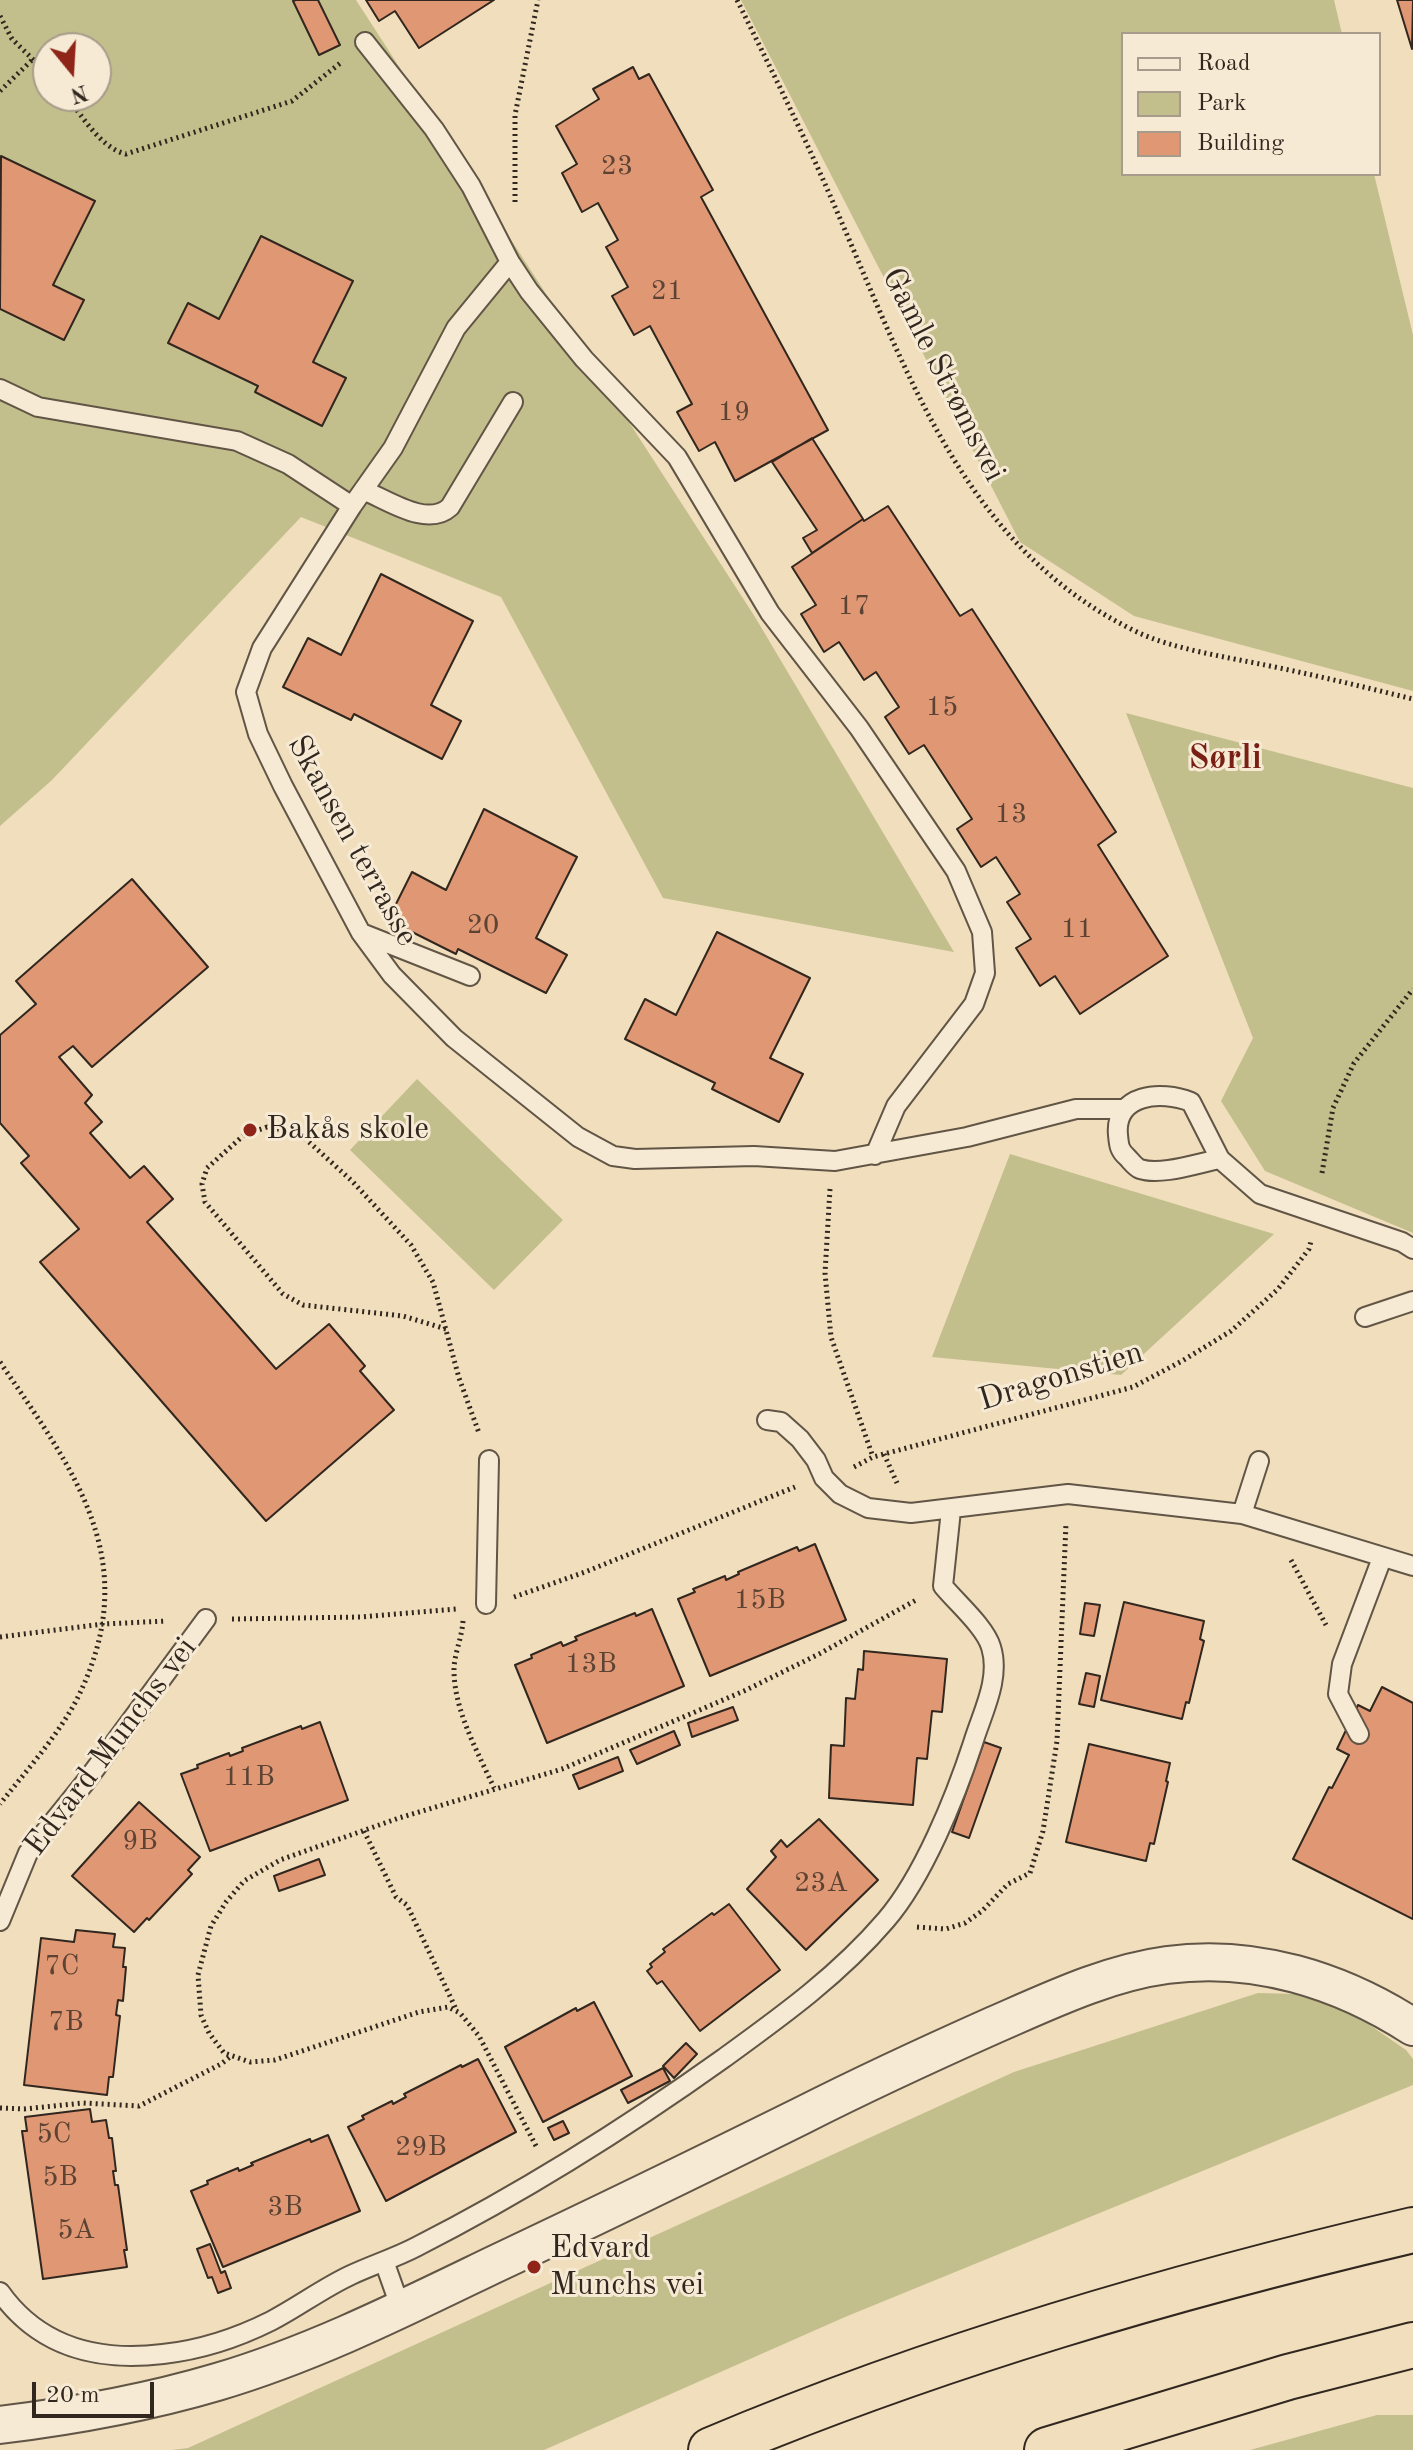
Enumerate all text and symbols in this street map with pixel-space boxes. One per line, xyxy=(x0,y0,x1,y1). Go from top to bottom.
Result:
north arrow xyxy=(32,32,112,112)
legend xyxy=(1121,32,1381,176)
text: Road xyxy=(1197,52,1250,76)
text: N xyxy=(67,80,90,106)
text: Park xyxy=(1197,92,1246,116)
text: Building xyxy=(1197,132,1284,156)
house number: 23 xyxy=(601,150,633,184)
street label: Gamle Strømsvei xyxy=(873,262,1013,488)
house number: 21 xyxy=(651,275,683,309)
house number: 19 xyxy=(718,396,750,430)
house number: 17 xyxy=(838,590,870,624)
house number: 15 xyxy=(926,691,958,725)
street label: Skansen terrasse xyxy=(278,729,426,953)
district label: Sørli xyxy=(1188,739,1262,779)
house number: 13 xyxy=(995,798,1027,832)
house number: 20 xyxy=(467,909,499,943)
house number: 11 xyxy=(1061,913,1093,947)
place label: Bakås skole xyxy=(266,1111,429,1149)
marker: Bakås skole xyxy=(241,1121,259,1139)
street label: Dragonstien xyxy=(974,1334,1148,1420)
house number: 15B xyxy=(734,1584,786,1618)
street label: Edvard Munchs vei xyxy=(16,1630,206,1864)
house number: 13B xyxy=(565,1648,617,1682)
house number: 11B xyxy=(223,1761,275,1795)
house number: 9B xyxy=(122,1825,158,1859)
house number: 23A xyxy=(794,1867,848,1901)
house number: 7C xyxy=(45,1950,79,1984)
house number: 7B xyxy=(48,2006,84,2040)
house number: 5C xyxy=(37,2118,71,2152)
house number: 29B xyxy=(395,2131,447,2165)
house number: 5B xyxy=(42,2161,78,2195)
house number: 3B xyxy=(267,2191,303,2225)
house number: 5A xyxy=(57,2214,95,2248)
place label: Edvard Munchs vei xyxy=(550,2230,704,2305)
marker: Edvard Munchs vei xyxy=(525,2258,543,2276)
scale bar xyxy=(36,2366,158,2416)
text: 20 m xyxy=(46,2384,100,2408)

